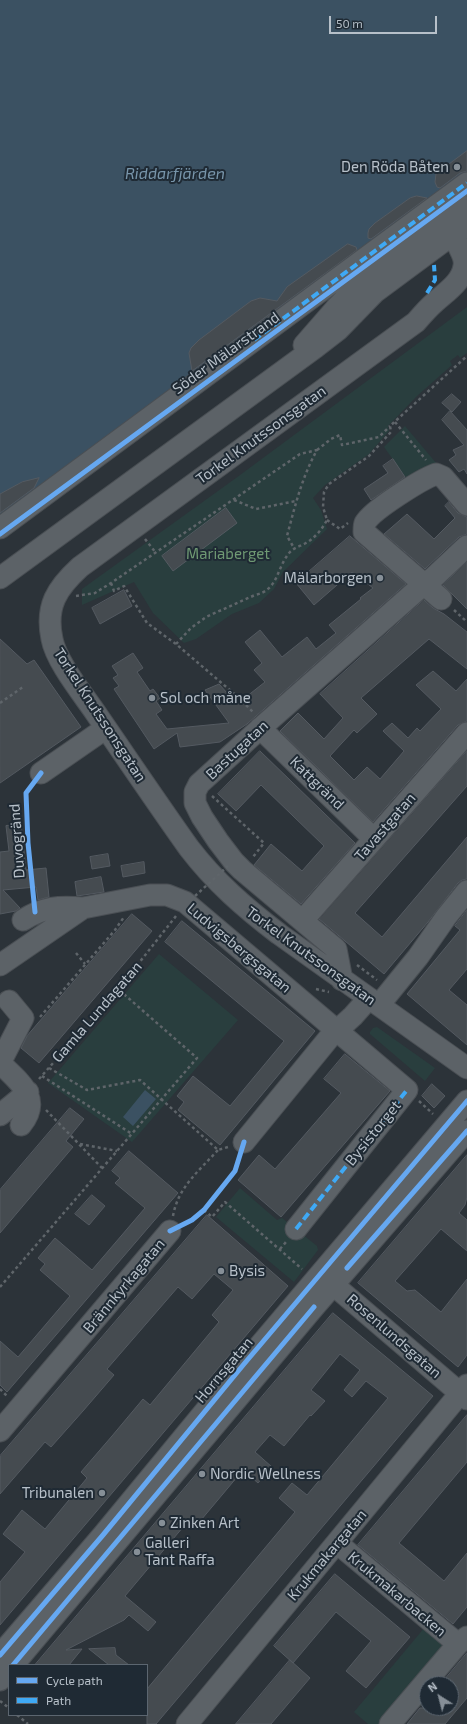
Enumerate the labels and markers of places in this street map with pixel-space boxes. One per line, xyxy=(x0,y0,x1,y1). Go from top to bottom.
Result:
place label: Den Röda Båten xyxy=(341,158,449,176)
marker: Den Röda Båten xyxy=(452,162,462,172)
place label: Mälarborgen xyxy=(284,569,372,587)
marker: Mälarborgen xyxy=(375,573,385,583)
place label: Sol och måne xyxy=(160,689,251,707)
marker: Sol och måne xyxy=(147,693,157,703)
place label: Bysis xyxy=(229,1262,265,1280)
marker: Bysis xyxy=(216,1266,226,1276)
place label: Nordic Wellness xyxy=(210,1465,321,1483)
marker: Nordic Wellness xyxy=(197,1469,207,1479)
place label: Tribunalen xyxy=(22,1484,94,1502)
marker: Tribunalen xyxy=(97,1488,107,1498)
place label: Zinken Art xyxy=(170,1514,240,1532)
marker: Zinken Art xyxy=(157,1518,167,1528)
place label: Galleri Tant Raffa xyxy=(145,1534,215,1569)
marker: Galleri Tant Raffa xyxy=(132,1547,142,1557)

